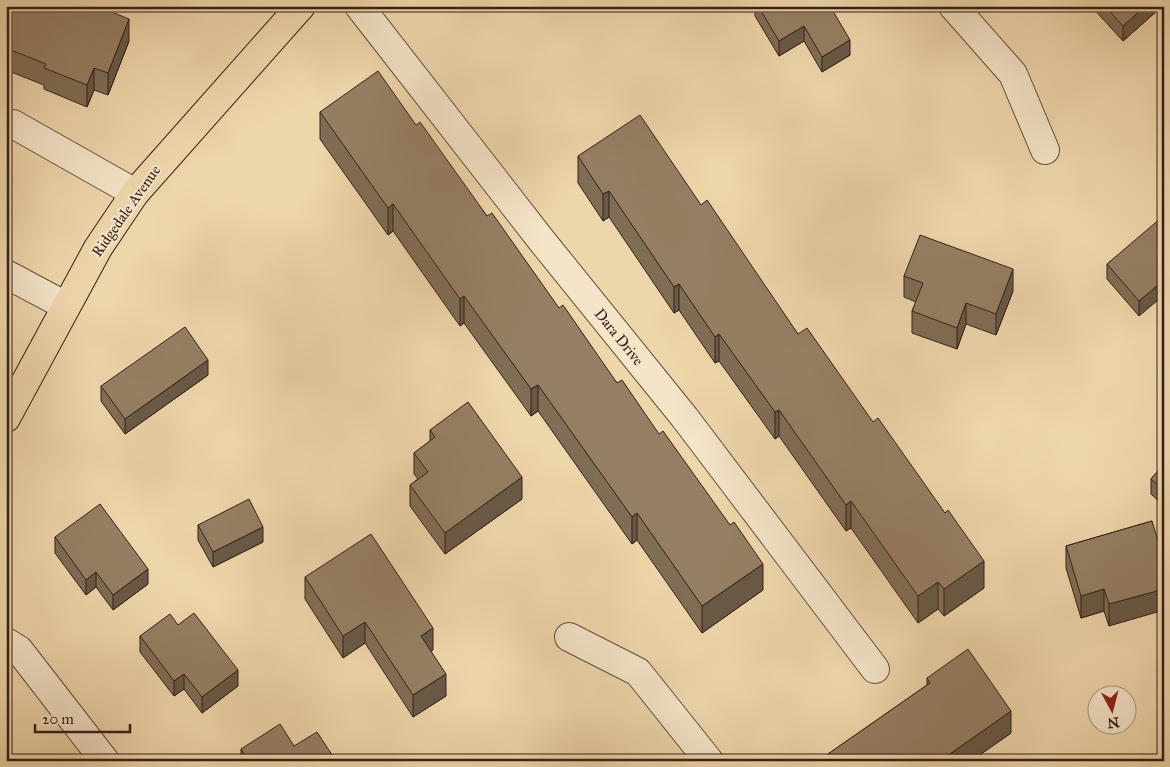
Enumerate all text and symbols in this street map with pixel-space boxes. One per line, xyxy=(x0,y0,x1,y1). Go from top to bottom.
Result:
street label: Ridgedale Avenue xyxy=(88,162,164,260)
street label: Dara Drive xyxy=(591,305,647,369)
north arrow xyxy=(1088,684,1138,734)
scale bar xyxy=(35,702,130,734)
text: 20 m xyxy=(42,710,74,728)
text: N xyxy=(1106,713,1120,732)

